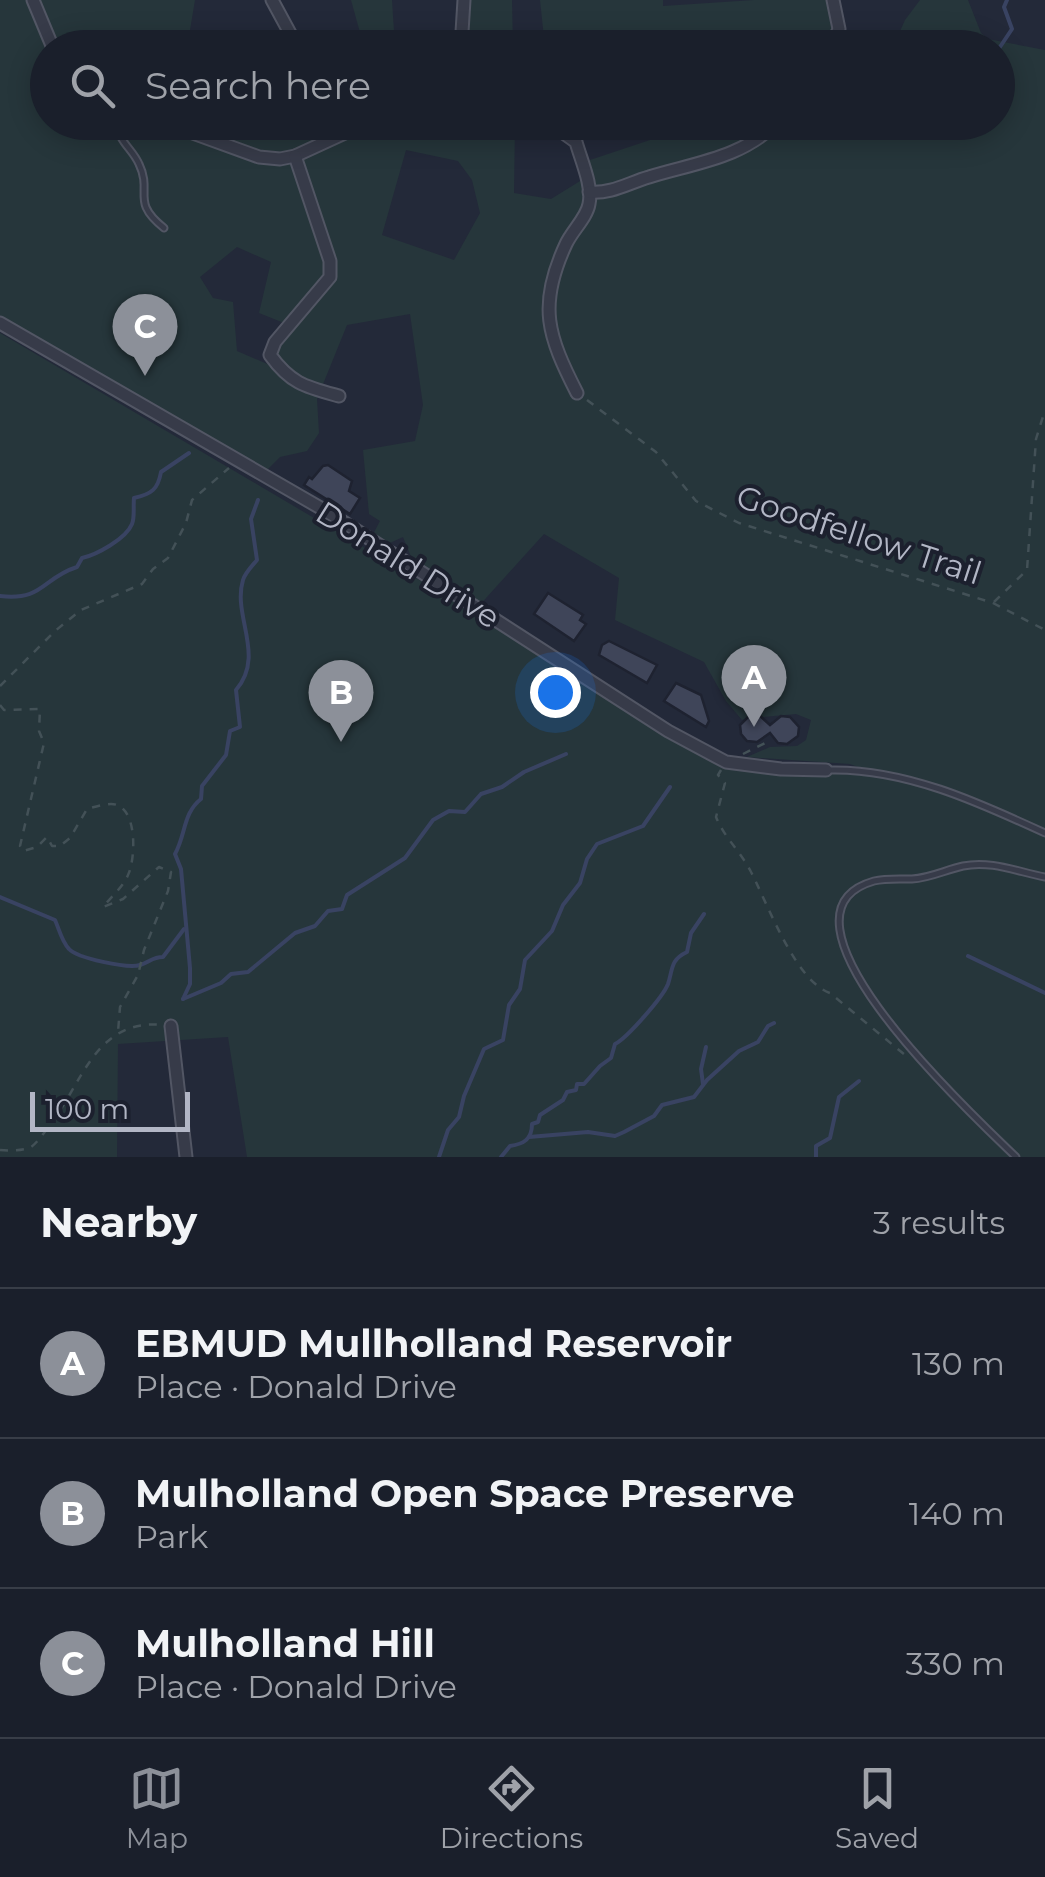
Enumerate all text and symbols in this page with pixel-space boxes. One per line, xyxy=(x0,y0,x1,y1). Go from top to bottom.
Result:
search box xyxy=(30,30,1015,140)
icon: search xyxy=(65,58,120,113)
text: Search here xyxy=(145,62,371,109)
pin: C xyxy=(112,294,178,376)
street label: Goodfellow Trail xyxy=(732,477,987,593)
street label: Donald Drive xyxy=(309,493,507,637)
pin: A xyxy=(722,644,786,727)
pin: B xyxy=(308,660,374,742)
your location xyxy=(530,667,581,718)
scale bar xyxy=(30,1087,190,1132)
text: 100 m xyxy=(45,1092,129,1126)
text: Nearby xyxy=(40,1196,197,1248)
text: 3 results xyxy=(873,1203,1005,1242)
text: EBMUD Mullholland Reservoir xyxy=(135,1320,732,1367)
text: A xyxy=(60,1344,85,1383)
text: 130 m xyxy=(912,1344,1005,1383)
text: Place · Donald Drive xyxy=(135,1367,457,1406)
text: Mulholland Open Space Preserve xyxy=(135,1470,795,1517)
text: B xyxy=(60,1494,85,1533)
text: 140 m xyxy=(909,1494,1005,1533)
text: Park xyxy=(135,1517,208,1556)
text: Mulholland Hill xyxy=(135,1620,435,1667)
text: C xyxy=(61,1644,84,1683)
text: 330 m xyxy=(906,1644,1005,1683)
text: Place · Donald Drive xyxy=(135,1667,457,1706)
tab: Map xyxy=(126,1761,188,1855)
tab: Directions xyxy=(440,1761,583,1855)
tab: Saved xyxy=(835,1761,919,1855)

